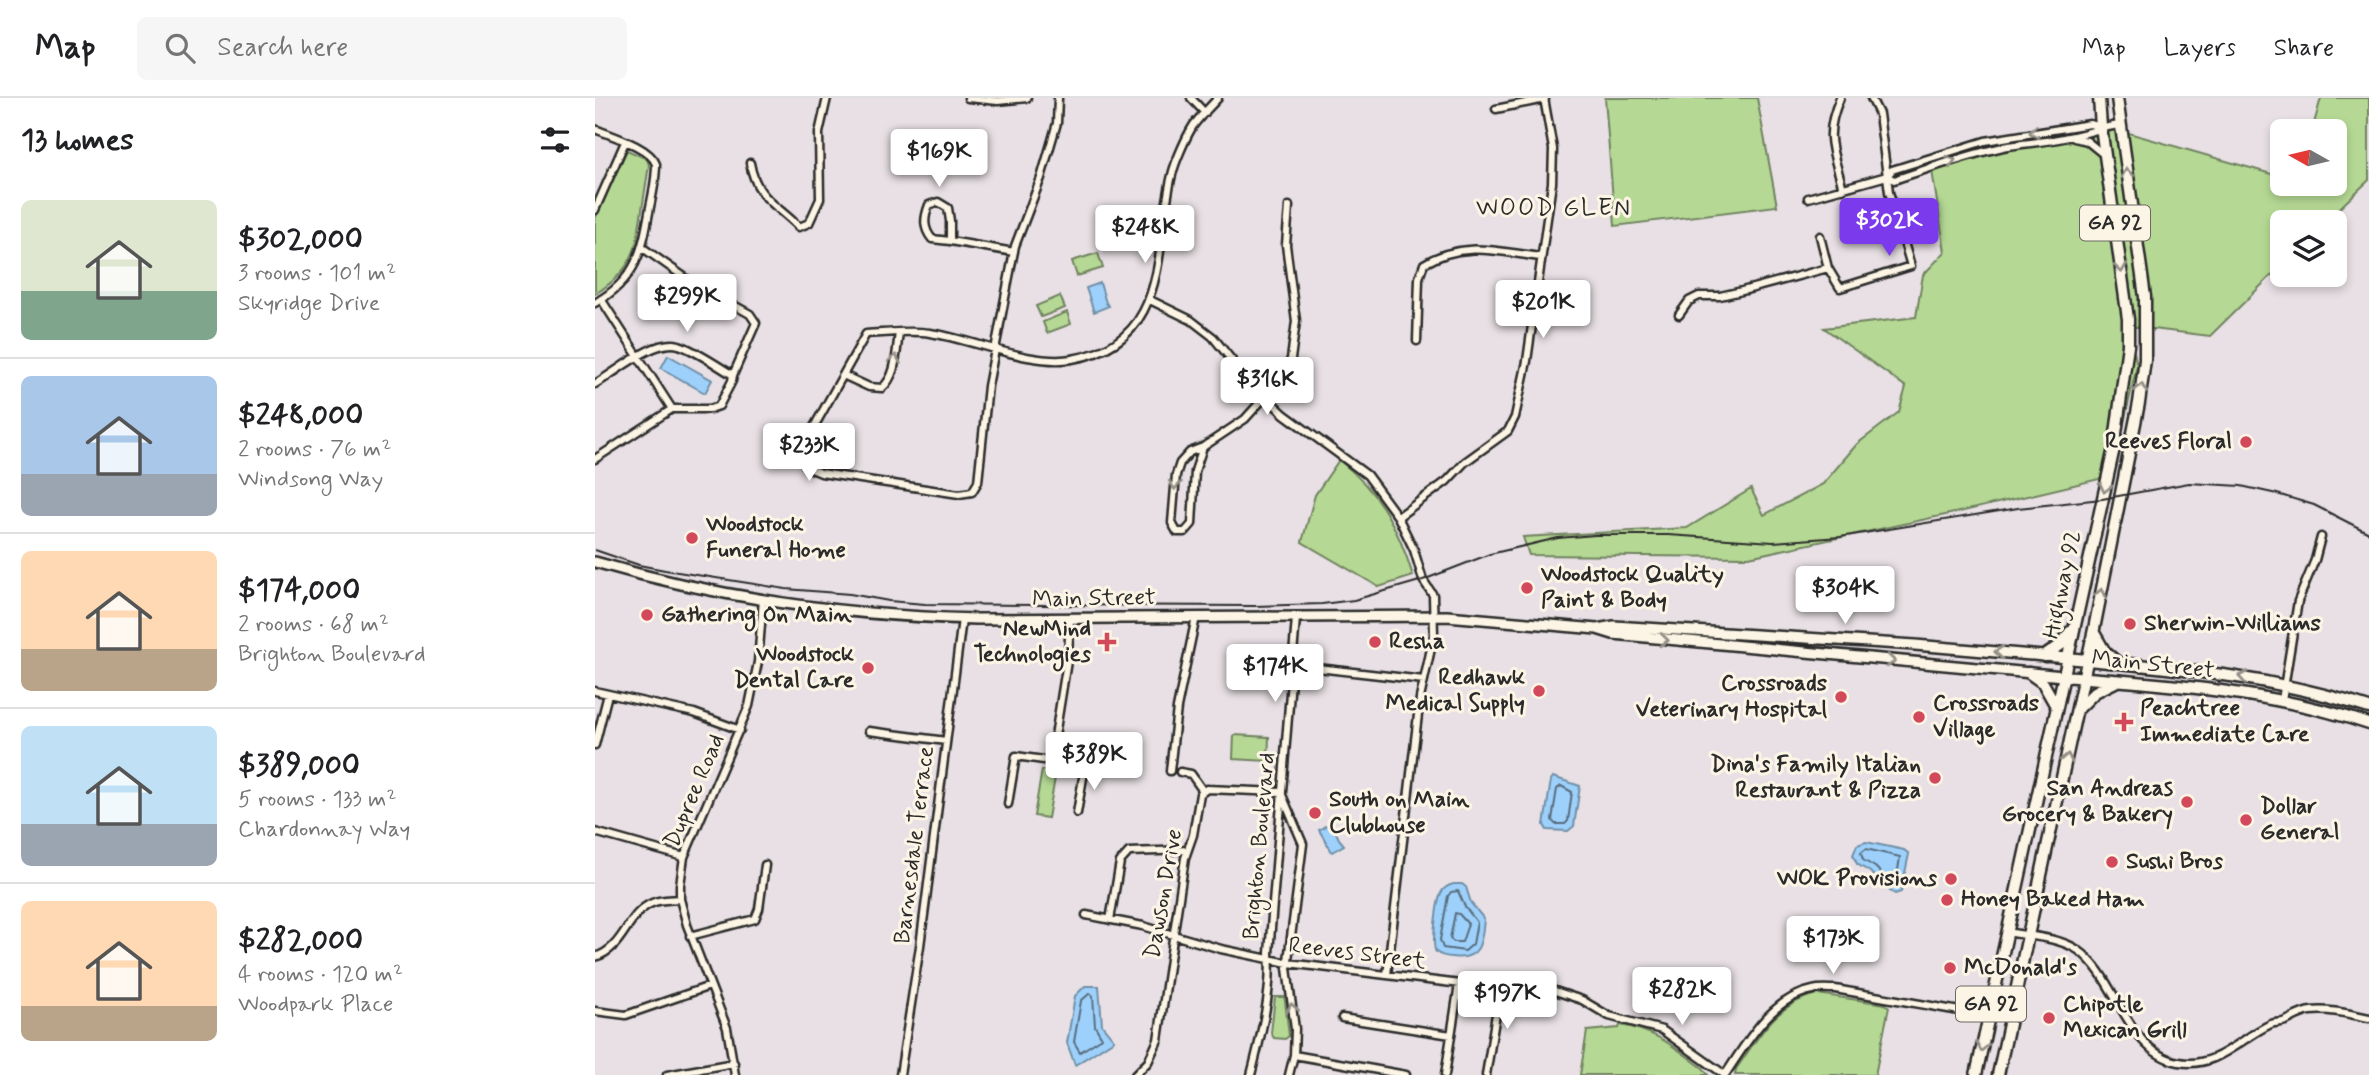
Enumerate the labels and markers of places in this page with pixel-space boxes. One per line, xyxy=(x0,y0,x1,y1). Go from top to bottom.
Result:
pin: $169K xyxy=(890,130,988,189)
pin: $302K xyxy=(1840,198,1938,258)
pin: $248K xyxy=(1096,206,1194,265)
pin: $299K xyxy=(638,274,736,334)
pin: $201K xyxy=(1494,280,1592,340)
pin: $316K xyxy=(1218,358,1316,417)
pin: $233K xyxy=(760,424,858,483)
place label: Reeves Floral xyxy=(2105,427,2232,457)
marker: Reeves Floral xyxy=(2238,434,2254,450)
place label: Woodstock Funeral Home xyxy=(705,510,846,566)
marker: Woodstock Funeral Home xyxy=(684,530,700,546)
place label: Woodstock Quality Paint & Body xyxy=(1540,560,1724,616)
pin: $304K xyxy=(1796,566,1894,626)
marker: Woodstock Quality Paint & Body xyxy=(1519,580,1535,596)
place label: Gathering On Main xyxy=(661,600,852,632)
marker: Gathering On Main xyxy=(639,607,655,623)
place label: Sherwin-Williams xyxy=(2144,609,2322,639)
place label: NewMind Technologies xyxy=(974,614,1092,672)
marker: Sherwin-Williams xyxy=(2122,616,2138,632)
place label: Resha xyxy=(1389,627,1445,657)
marker: NewMind Technologies xyxy=(1097,632,1117,652)
marker: Resha xyxy=(1367,634,1383,650)
place label: Woodstock Dental Care xyxy=(734,640,855,696)
pin: $174K xyxy=(1226,644,1324,704)
marker: Woodstock Dental Care xyxy=(860,660,876,676)
place label: Redhawk Medical Supply xyxy=(1385,663,1525,719)
place label: Crossroads Veterinary Hospital xyxy=(1636,669,1828,725)
marker: Redhawk Medical Supply xyxy=(1531,683,1547,699)
marker: Crossroads Veterinary Hospital xyxy=(1833,689,1849,705)
place label: Crossroads Village xyxy=(1933,689,2040,745)
place label: Peachtree Immediate Care xyxy=(2140,694,2310,750)
marker: Crossroads Village xyxy=(1911,709,1927,725)
marker: Peachtree Immediate Care xyxy=(2114,712,2134,732)
pin: $389K xyxy=(1045,732,1143,792)
place label: Dina's Family Italian Restaurant & Pizza xyxy=(1710,750,1921,806)
marker: Dina's Family Italian Restaurant & Pizza xyxy=(1927,770,1943,786)
place label: San Andreas Grocery & Bakery xyxy=(2002,774,2173,830)
place label: South on Main Clubhouse xyxy=(1329,785,1470,841)
place label: Dollar General xyxy=(2260,792,2339,848)
marker: San Andreas Grocery & Bakery xyxy=(2179,794,2195,810)
marker: South on Main Clubhouse xyxy=(1307,805,1323,821)
marker: Dollar General xyxy=(2238,812,2254,828)
place label: Sushi Bros xyxy=(2126,847,2224,877)
marker: Sushi Bros xyxy=(2104,854,2120,870)
place label: WOK Provisions xyxy=(1776,864,1938,894)
marker: WOK Provisions xyxy=(1943,871,1959,887)
place label: Honey Baked Ham xyxy=(1961,885,2145,915)
marker: Honey Baked Ham xyxy=(1939,892,1955,908)
pin: $173K xyxy=(1784,916,1882,976)
place label: McDonald's xyxy=(1964,953,2078,983)
marker: McDonald's xyxy=(1942,960,1958,976)
pin: $282K xyxy=(1633,968,1731,1027)
pin: $197K xyxy=(1458,972,1556,1031)
place label: Chipotle Mexican Grill xyxy=(2063,990,2187,1046)
marker: Chipotle Mexican Grill xyxy=(2041,1010,2057,1026)

